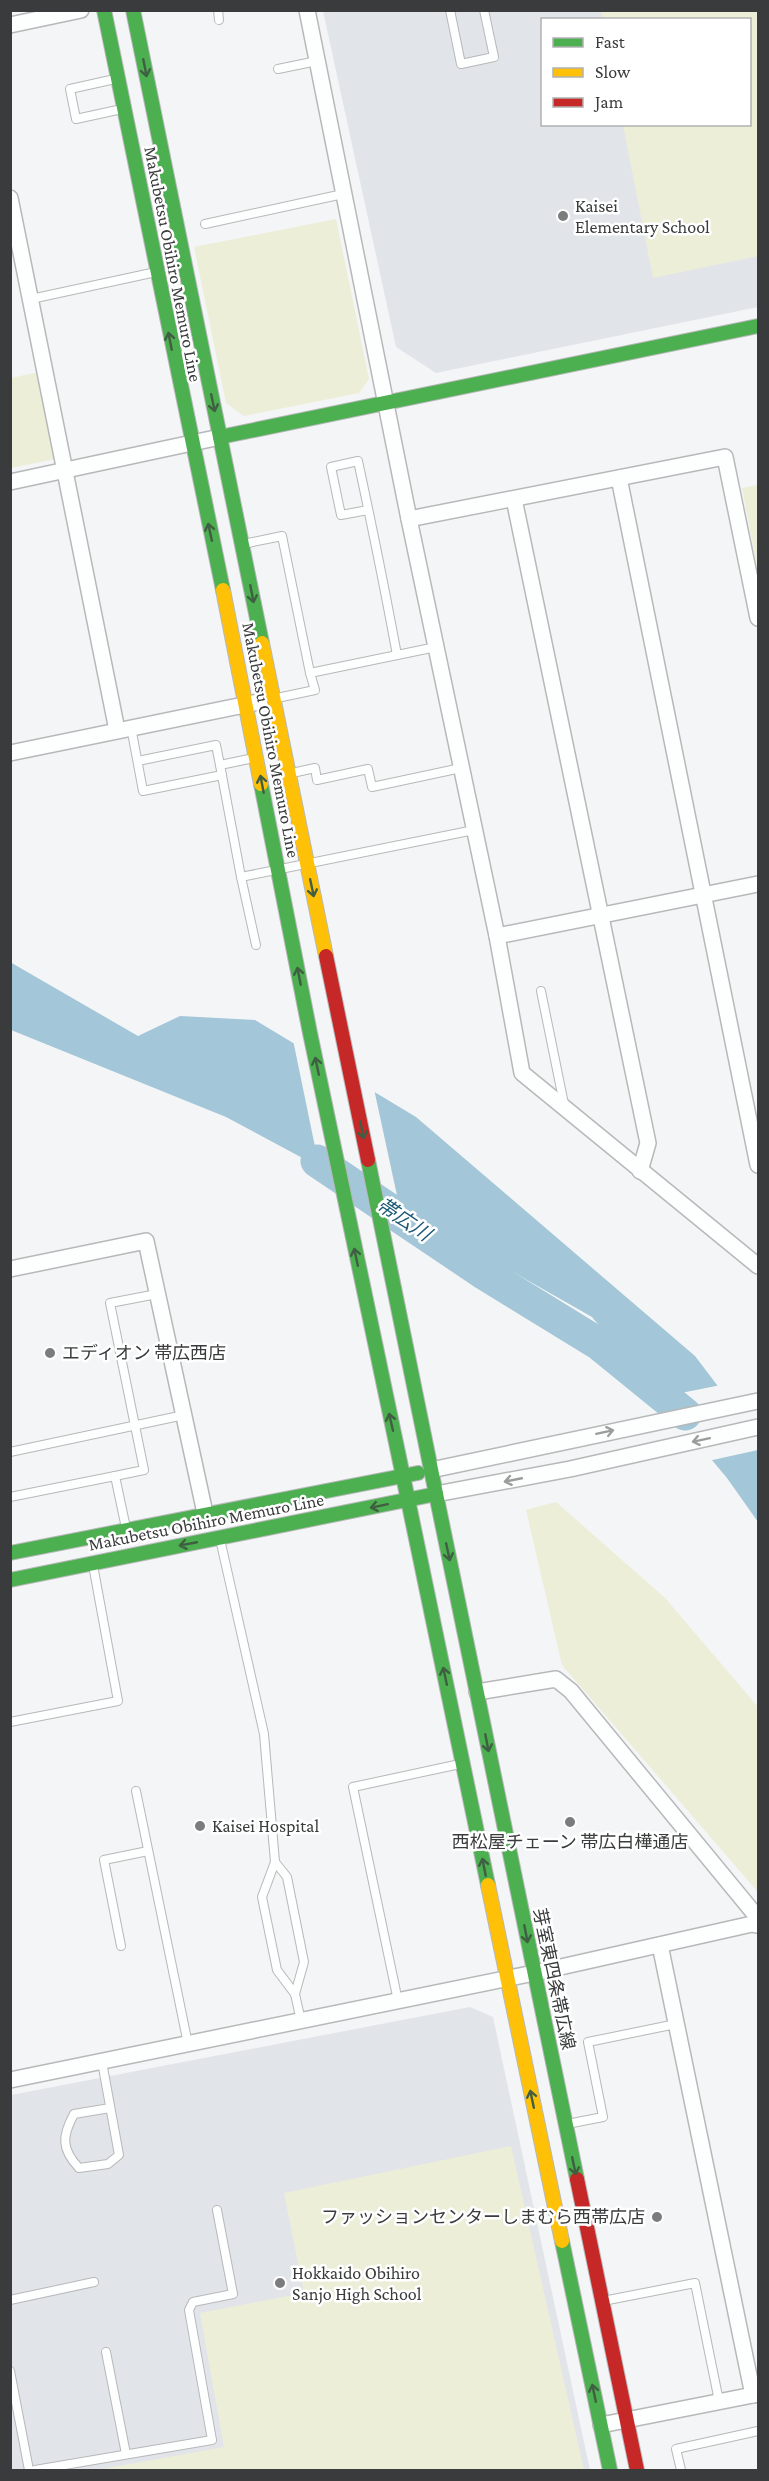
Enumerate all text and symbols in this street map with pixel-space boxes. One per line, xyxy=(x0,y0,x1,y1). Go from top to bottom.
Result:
legend xyxy=(541,18,751,126)
text: Fast xyxy=(595,32,626,52)
one-way arrow xyxy=(140,58,151,77)
text: Slow xyxy=(595,62,631,82)
text: Jam xyxy=(593,92,624,112)
street label: Makubetsu Obihiro Memuro Line xyxy=(140,145,206,384)
place label: Kaisei Elementary School xyxy=(575,196,710,237)
marker: Kaisei Elementary School xyxy=(556,209,570,223)
one-way arrow xyxy=(164,331,175,351)
one-way arrow xyxy=(208,393,219,412)
one-way arrow xyxy=(204,522,215,542)
one-way arrow xyxy=(247,584,258,603)
street label: Makubetsu Obihiro Memuro Line xyxy=(238,621,304,860)
one-way arrow xyxy=(256,775,267,795)
one-way arrow xyxy=(307,878,318,897)
one-way arrow xyxy=(293,966,304,986)
one-way arrow xyxy=(311,1057,322,1077)
one-way arrow xyxy=(357,1120,368,1139)
water label: 帯広川 xyxy=(373,1193,437,1246)
one-way arrow xyxy=(350,1248,362,1267)
place label: エディオン 帯広西店 xyxy=(62,1343,226,1363)
marker: エディオン 帯広西店 xyxy=(43,1346,57,1360)
one-way arrow xyxy=(385,1413,396,1432)
one-way arrow xyxy=(594,1426,614,1437)
one-way arrow xyxy=(692,1434,711,1446)
one-way arrow xyxy=(503,1474,523,1485)
street label: Makubetsu Obihiro Memuro Line xyxy=(87,1489,326,1555)
one-way arrow xyxy=(370,1501,389,1512)
one-way arrow xyxy=(178,1539,197,1551)
one-way arrow xyxy=(443,1541,454,1561)
one-way arrow xyxy=(439,1667,450,1686)
one-way arrow xyxy=(482,1732,493,1752)
marker: 西松屋チェーン 帯広白樺通店 xyxy=(563,1815,577,1829)
place label: Kaisei Hospital xyxy=(212,1816,319,1836)
marker: Kaisei Hospital xyxy=(193,1819,207,1833)
place label: 西松屋チェーン 帯広白樺通店 xyxy=(452,1832,688,1852)
one-way arrow xyxy=(478,1858,489,1877)
street label: 芽室東四条帯広線 xyxy=(529,1906,579,2052)
one-way arrow xyxy=(521,1923,532,1943)
one-way arrow xyxy=(526,2090,537,2109)
one-way arrow xyxy=(569,2155,580,2175)
place label: ファッションセンターしまむら西帯広店 xyxy=(321,2207,645,2227)
marker: ファッションセンターしまむら西帯広店 xyxy=(650,2210,664,2224)
place label: Hokkaido Obihiro Sanjo High School xyxy=(292,2263,422,2305)
marker: Hokkaido Obihiro Sanjo High School xyxy=(273,2276,287,2290)
one-way arrow xyxy=(588,2383,599,2403)

